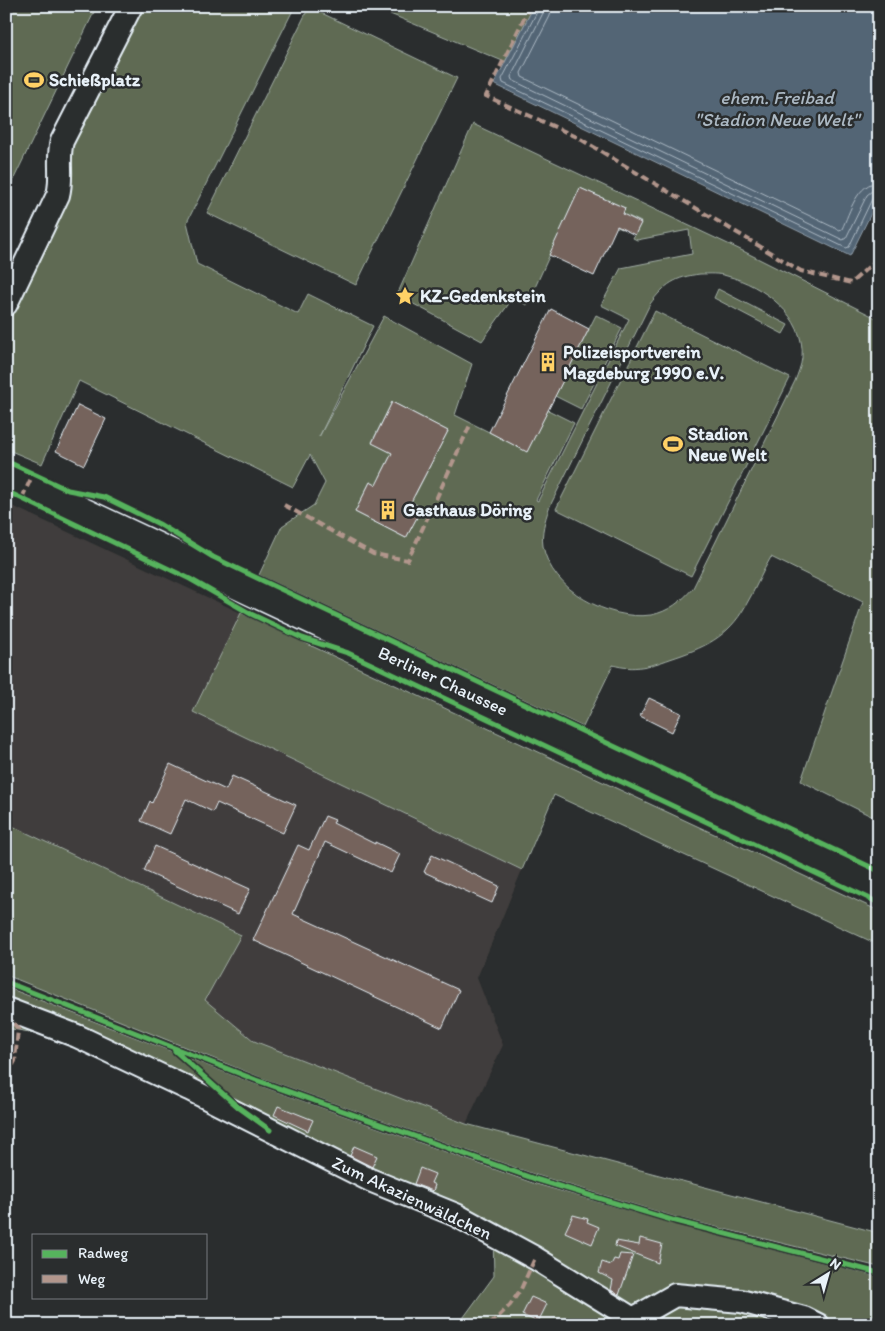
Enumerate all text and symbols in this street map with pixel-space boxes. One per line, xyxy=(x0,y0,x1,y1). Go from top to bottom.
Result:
sports icon: Schießplatz xyxy=(23,69,45,91)
place label: Schießplatz xyxy=(49,69,141,91)
water label: ehem. Freibad "Stadion Neue Welt" xyxy=(695,86,862,131)
place icon: KZ-Gedenkstein xyxy=(394,285,416,307)
place label: KZ-Gedenkstein xyxy=(420,285,546,307)
place label: Polizeisportverein Magdeburg 1990 e.V. xyxy=(563,341,724,384)
building icon: Polizeisportverein Magdeburg 1990 e.V. xyxy=(537,351,559,373)
place label: Stadion Neue Welt xyxy=(688,423,767,466)
sports icon: Stadion Neue Welt xyxy=(662,433,684,455)
building icon: Gasthaus Döring xyxy=(377,499,399,521)
place label: Gasthaus Döring xyxy=(403,499,533,521)
street label: Berliner Chaussee xyxy=(375,641,511,721)
street label: Zum Akazienwäldchen xyxy=(329,1151,495,1245)
legend xyxy=(32,1234,208,1298)
text: Radweg xyxy=(78,1244,128,1262)
north arrow xyxy=(802,1248,852,1298)
text: N xyxy=(827,1254,844,1274)
text: Weg xyxy=(78,1270,105,1288)

